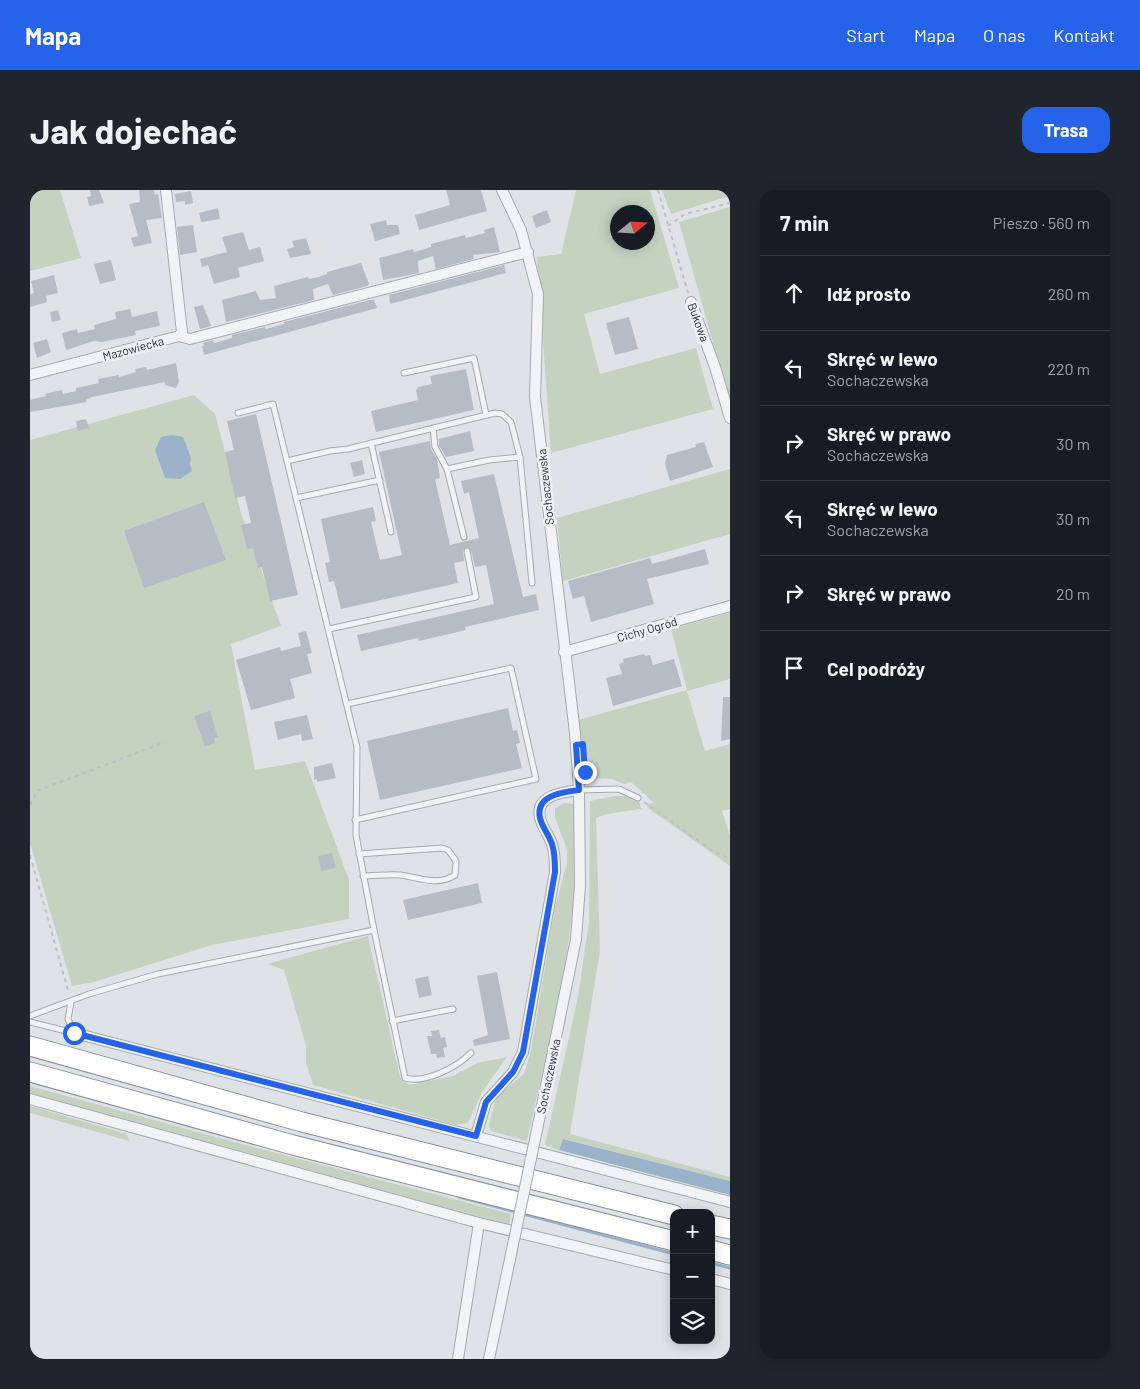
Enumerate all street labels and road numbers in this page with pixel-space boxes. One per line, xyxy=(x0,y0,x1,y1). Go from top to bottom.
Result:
street label: Bukowa xyxy=(685,301,713,343)
street label: Mazowiecka xyxy=(101,333,165,363)
street label: Sochaczewska xyxy=(534,448,556,526)
street label: Cichy Ogród xyxy=(615,614,679,644)
street label: Sochaczewska xyxy=(533,1037,563,1115)

